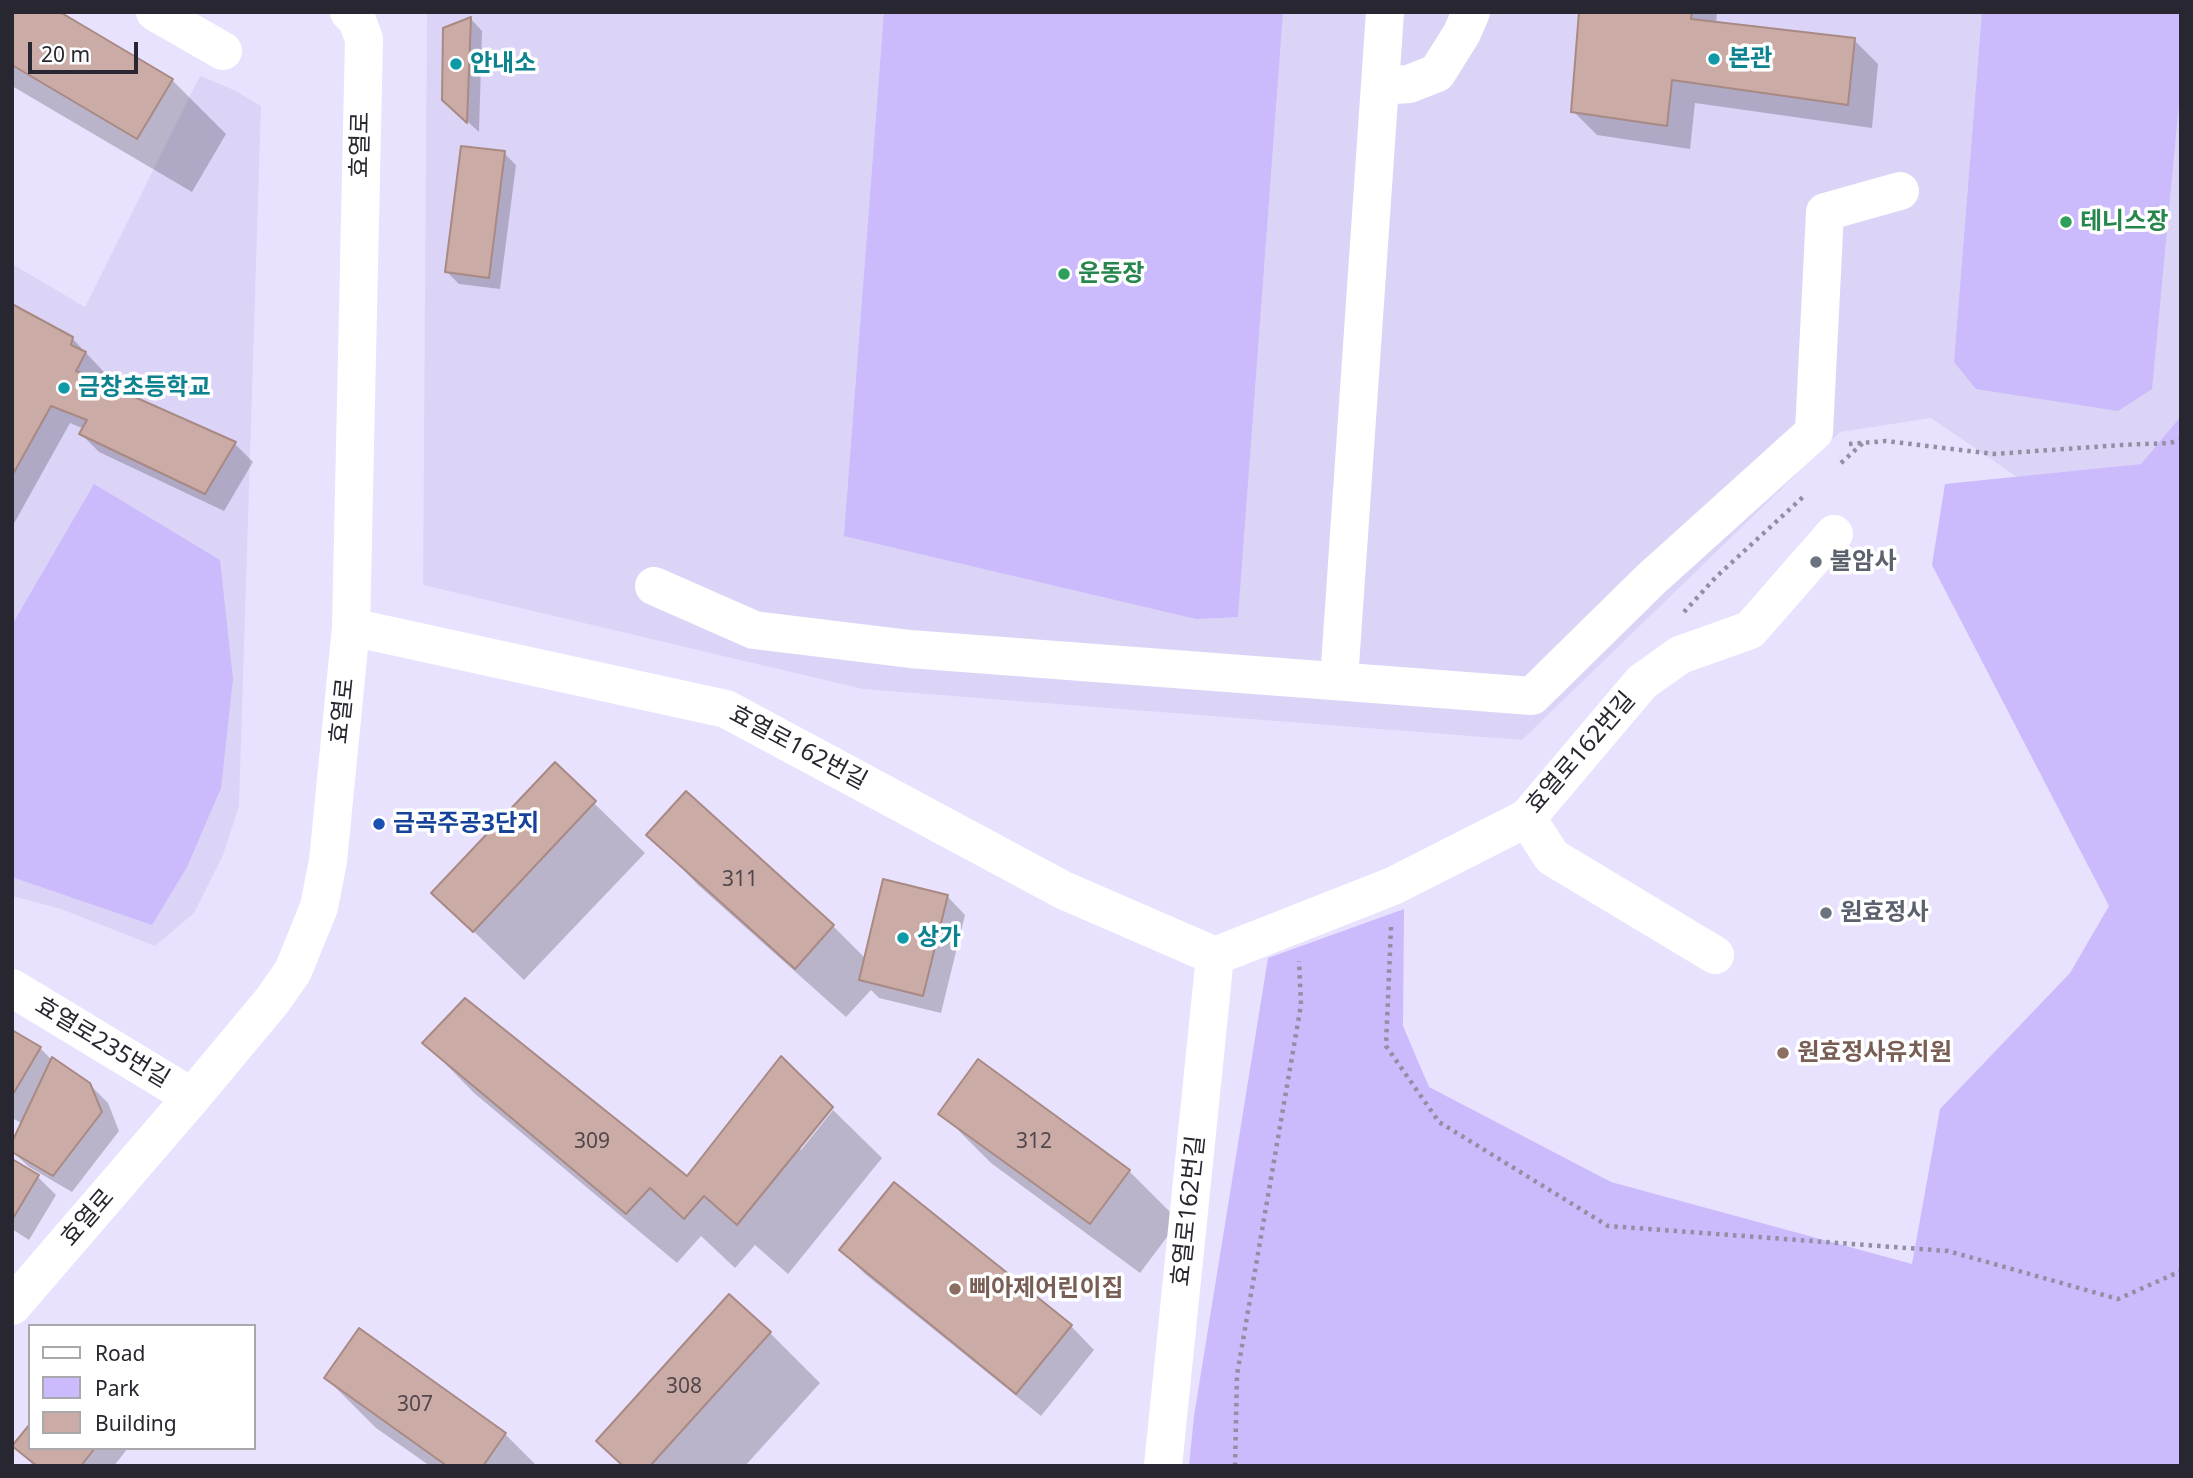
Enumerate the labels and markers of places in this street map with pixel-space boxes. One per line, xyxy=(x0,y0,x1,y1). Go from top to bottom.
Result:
place label: 본관 xyxy=(1728,45,1772,73)
place label: 안내소 xyxy=(470,50,536,78)
marker: 본관 xyxy=(1706,51,1722,67)
marker: 안내소 xyxy=(448,56,464,72)
place label: 테니스장 xyxy=(2080,208,2168,236)
marker: 테니스장 xyxy=(2058,214,2074,230)
place label: 운동장 xyxy=(1078,260,1144,288)
marker: 운동장 xyxy=(1056,266,1072,282)
place label: 금창초등학교 xyxy=(78,374,210,402)
marker: 금창초등학교 xyxy=(56,380,72,396)
place label: 불암사 xyxy=(1830,548,1896,576)
marker: 불암사 xyxy=(1808,554,1824,570)
place label: 금곡주공3단지 xyxy=(393,810,539,838)
marker: 금곡주공3단지 xyxy=(371,816,387,832)
place label: 원효정사 xyxy=(1840,899,1928,927)
marker: 원효정사 xyxy=(1818,905,1834,921)
place label: 상가 xyxy=(917,924,961,952)
marker: 상가 xyxy=(895,930,911,946)
place label: 원효정사유치원 xyxy=(1797,1039,1952,1067)
marker: 원효정사유치원 xyxy=(1775,1045,1791,1061)
place label: 삐아제어린이집 xyxy=(969,1275,1124,1303)
marker: 삐아제어린이집 xyxy=(947,1281,963,1297)

